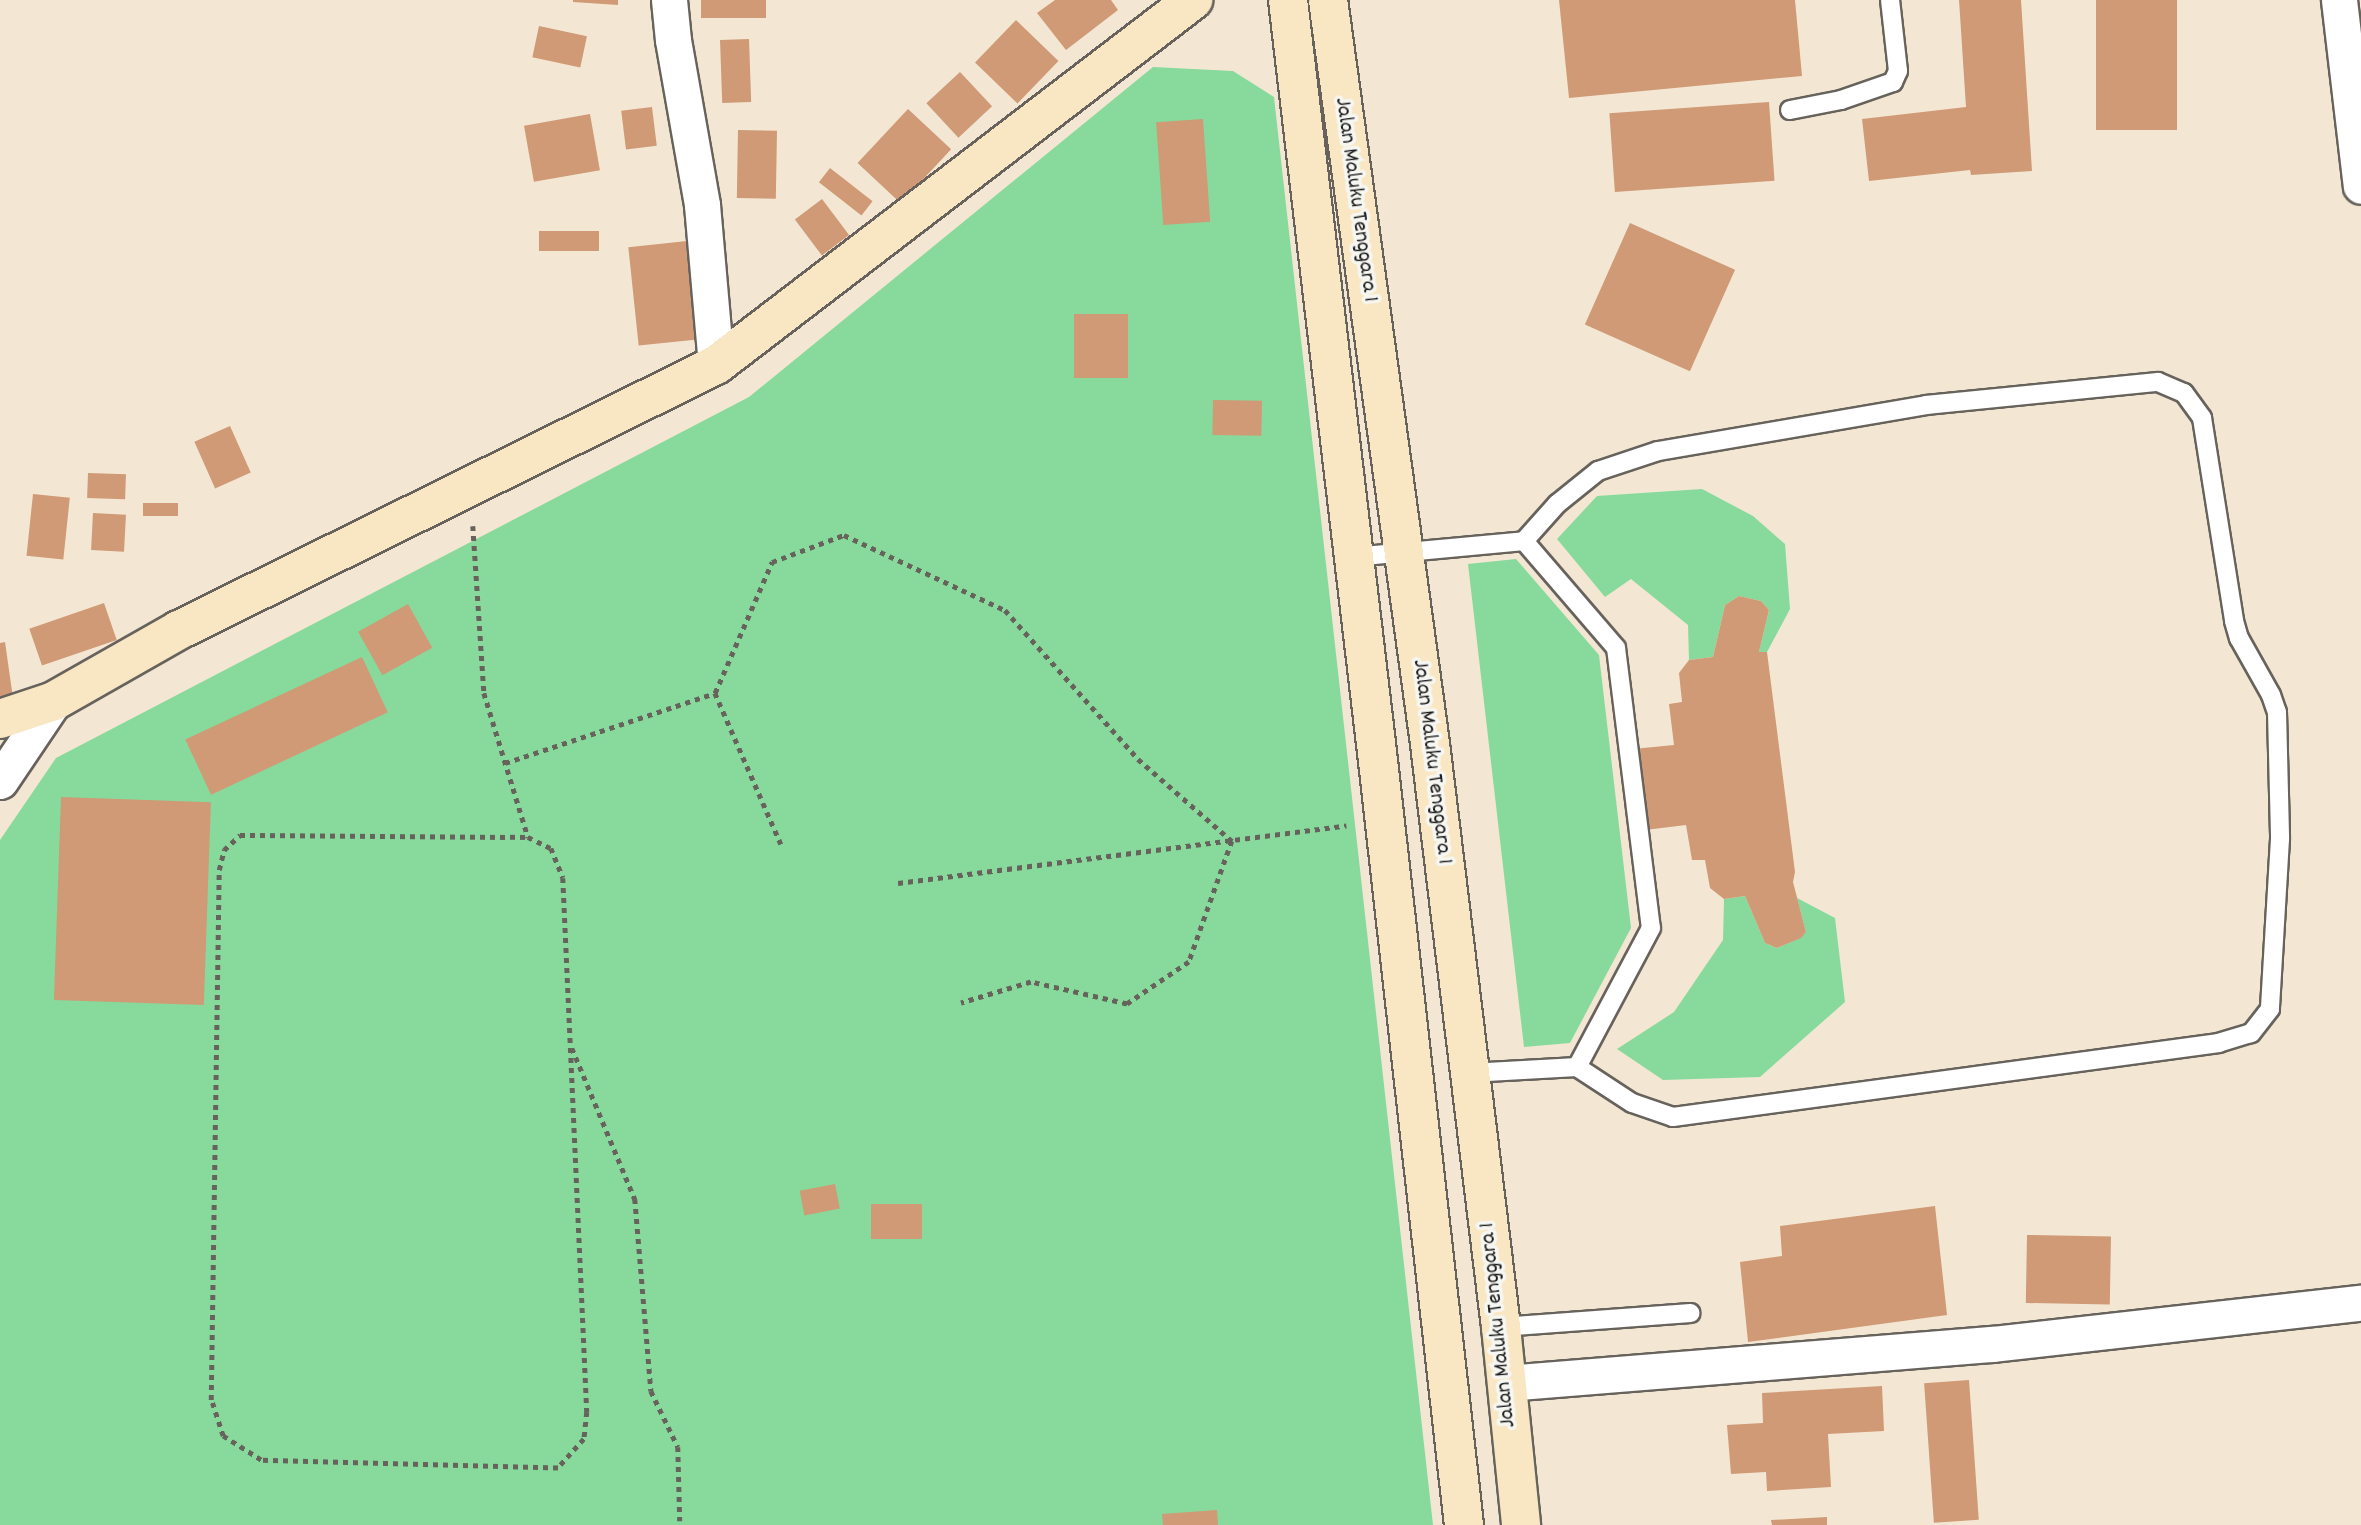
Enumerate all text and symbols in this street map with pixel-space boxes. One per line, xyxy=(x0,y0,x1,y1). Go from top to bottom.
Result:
street label: Jalan Maluku Tenggara 1 xyxy=(1327,96,1383,304)
street label: Jalan Maluku Tenggara 1 xyxy=(1405,658,1457,866)
street label: Jalan Maluku Tenggara 1 xyxy=(1475,1221,1523,1429)

